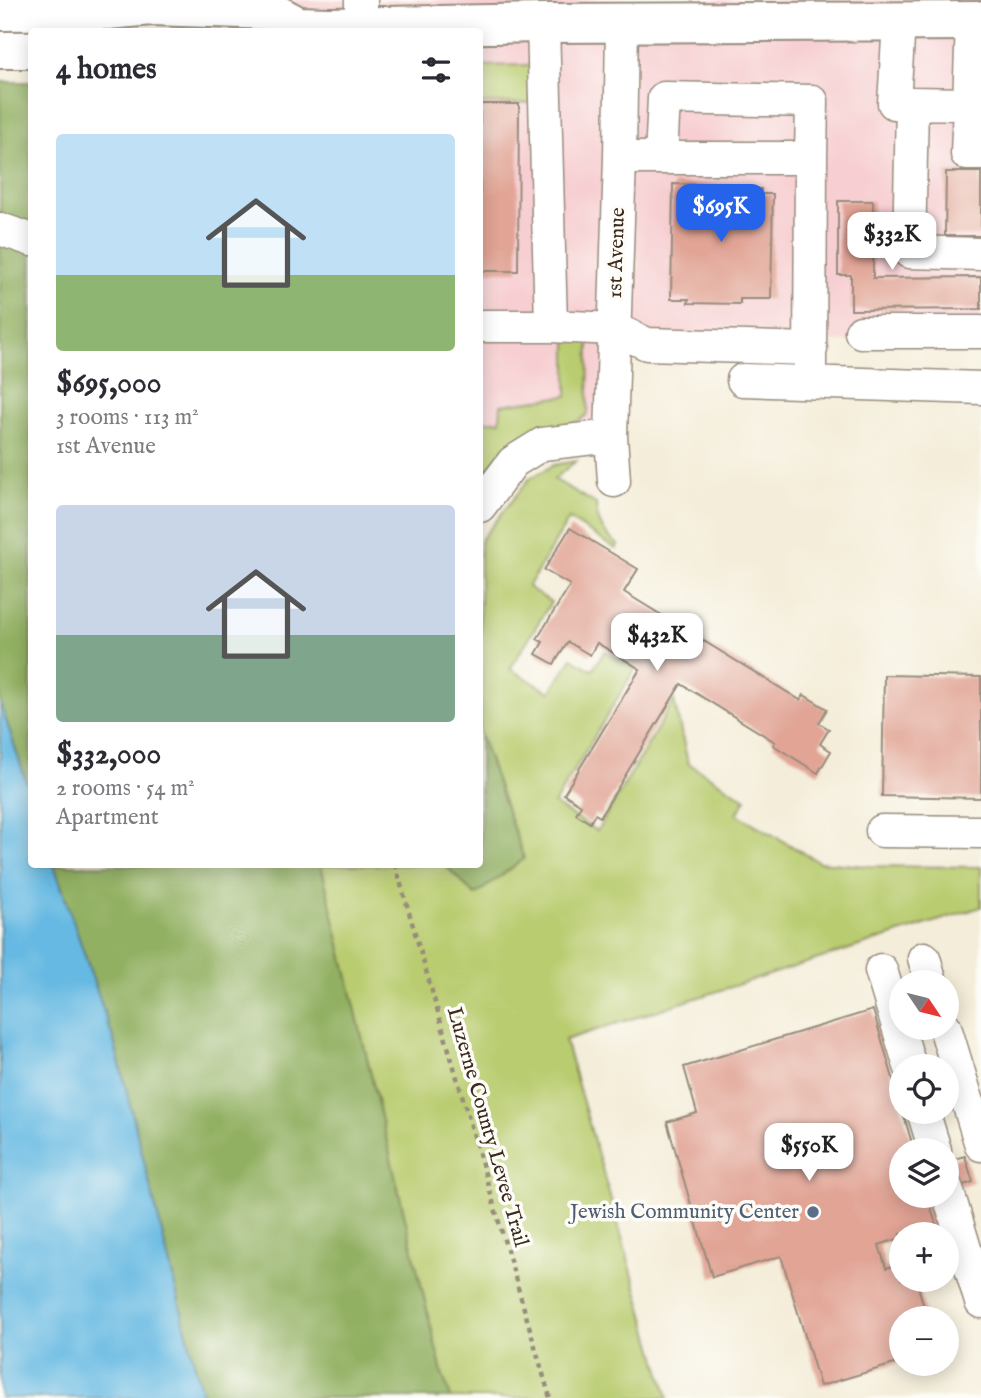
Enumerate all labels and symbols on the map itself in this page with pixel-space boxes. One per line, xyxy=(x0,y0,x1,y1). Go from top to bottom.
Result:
pin: $695K xyxy=(672,184,770,244)
street label: 1st Avenue xyxy=(602,207,632,299)
pin: $332K xyxy=(843,212,941,272)
pin: $432K xyxy=(608,614,706,673)
north arrow xyxy=(889,970,959,1040)
street label: Luzerne County Levee Trail xyxy=(440,1004,534,1250)
pin: $550K xyxy=(760,1124,858,1183)
place label: Jewish Community Center xyxy=(568,1199,799,1226)
marker: Jewish Community Center xyxy=(805,1204,821,1220)

